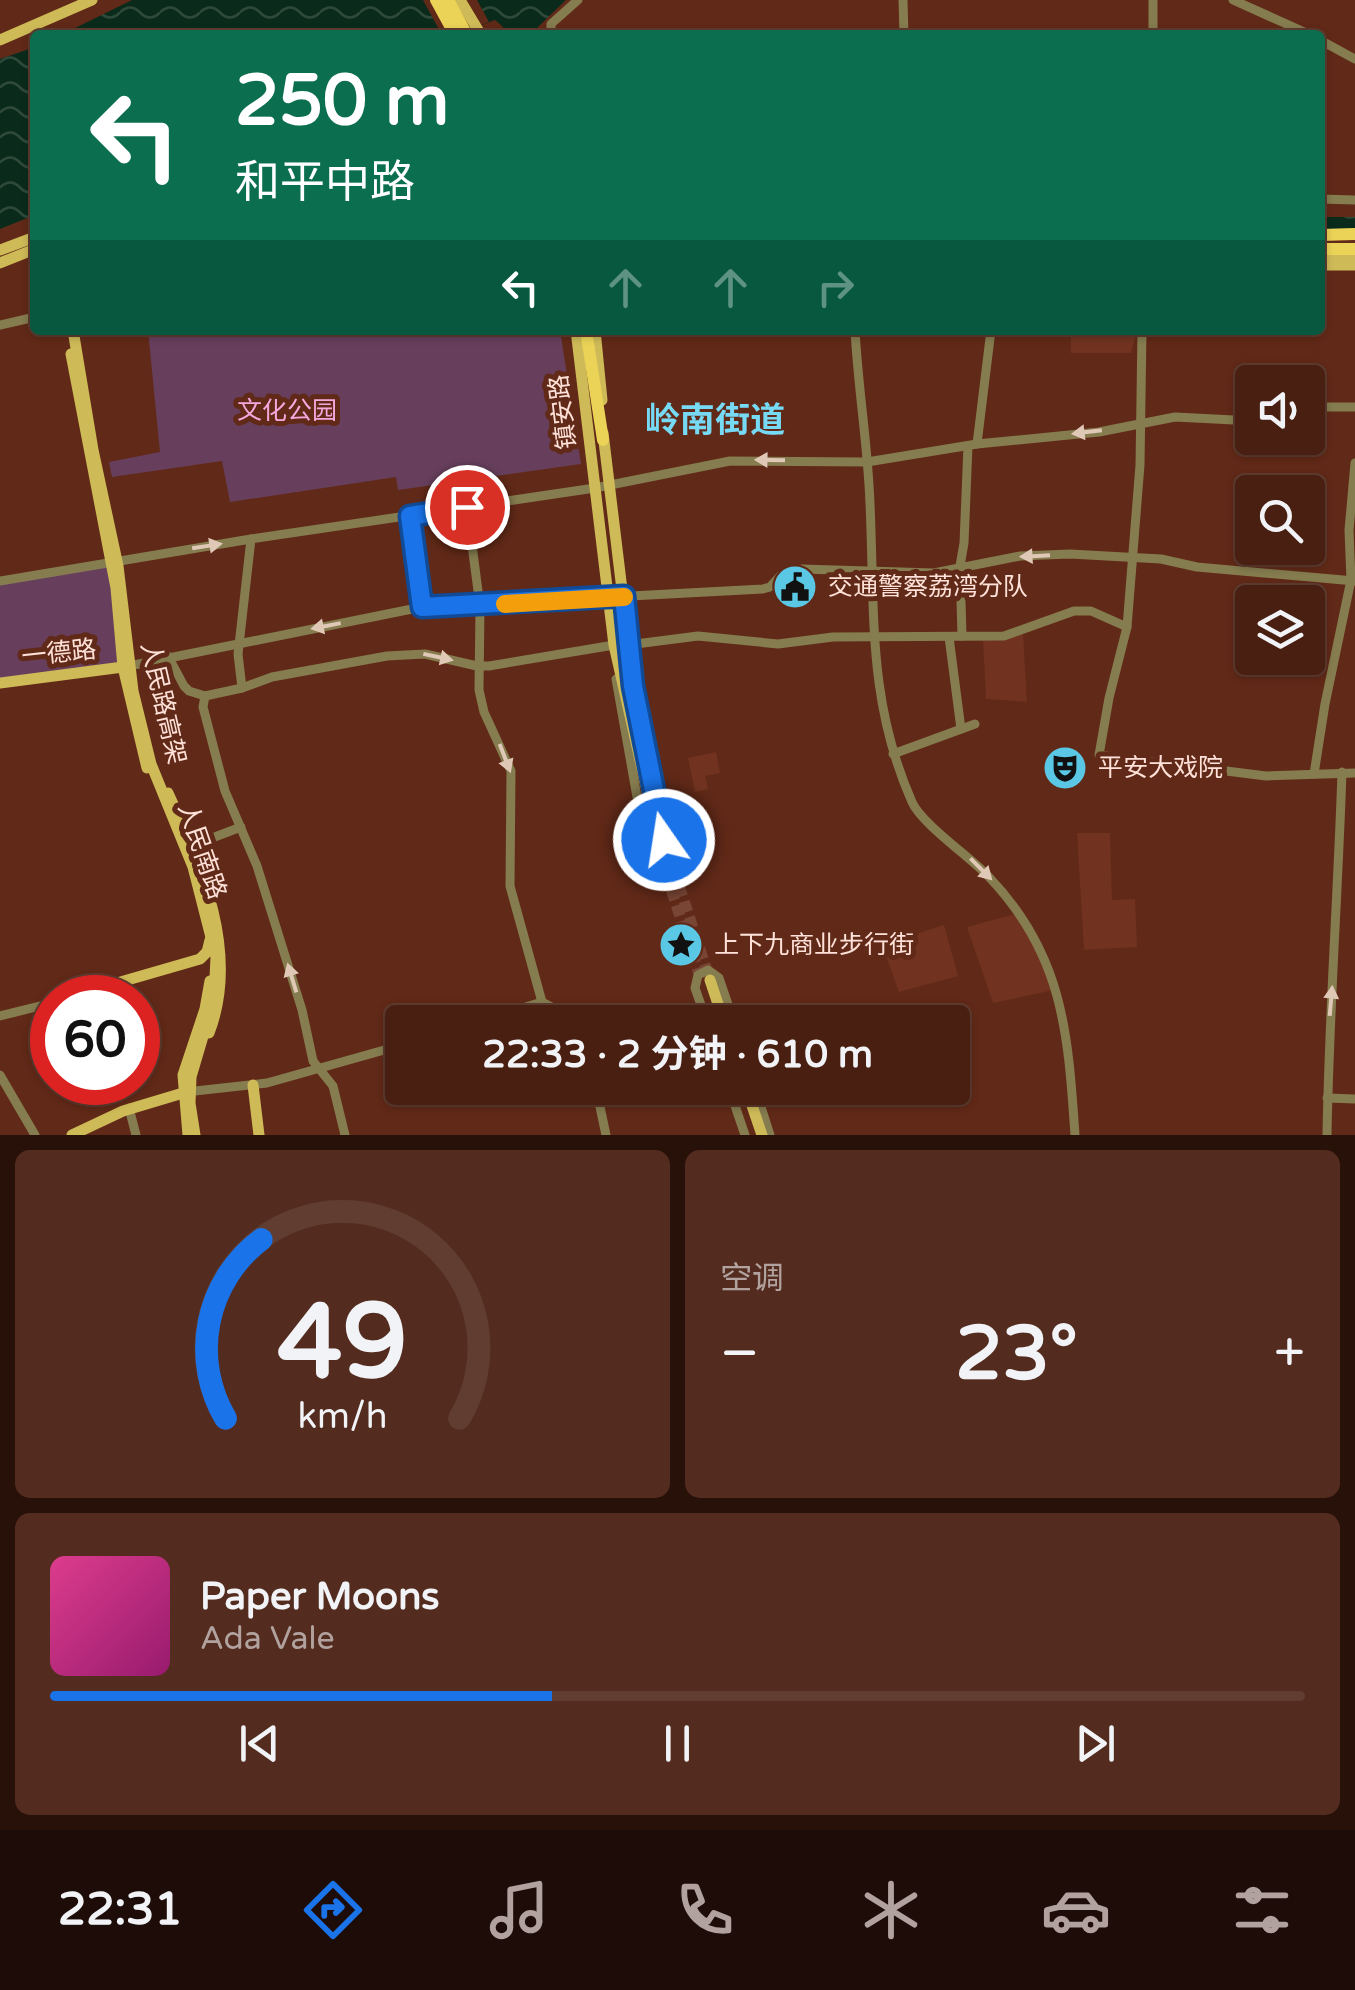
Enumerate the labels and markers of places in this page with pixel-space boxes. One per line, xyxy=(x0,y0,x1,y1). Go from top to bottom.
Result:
pin xyxy=(425,465,510,550)
public building icon: 交通警察荔湾分队 xyxy=(772,564,818,610)
place label: 交通警察荔湾分队 xyxy=(828,572,1028,602)
theatre icon: 平安大戏院 xyxy=(1042,745,1088,791)
place label: 平安大戏院 xyxy=(1098,753,1223,783)
place icon: 上下九商业步行街 xyxy=(658,922,704,968)
place label: 上下九商业步行街 xyxy=(714,930,914,960)

